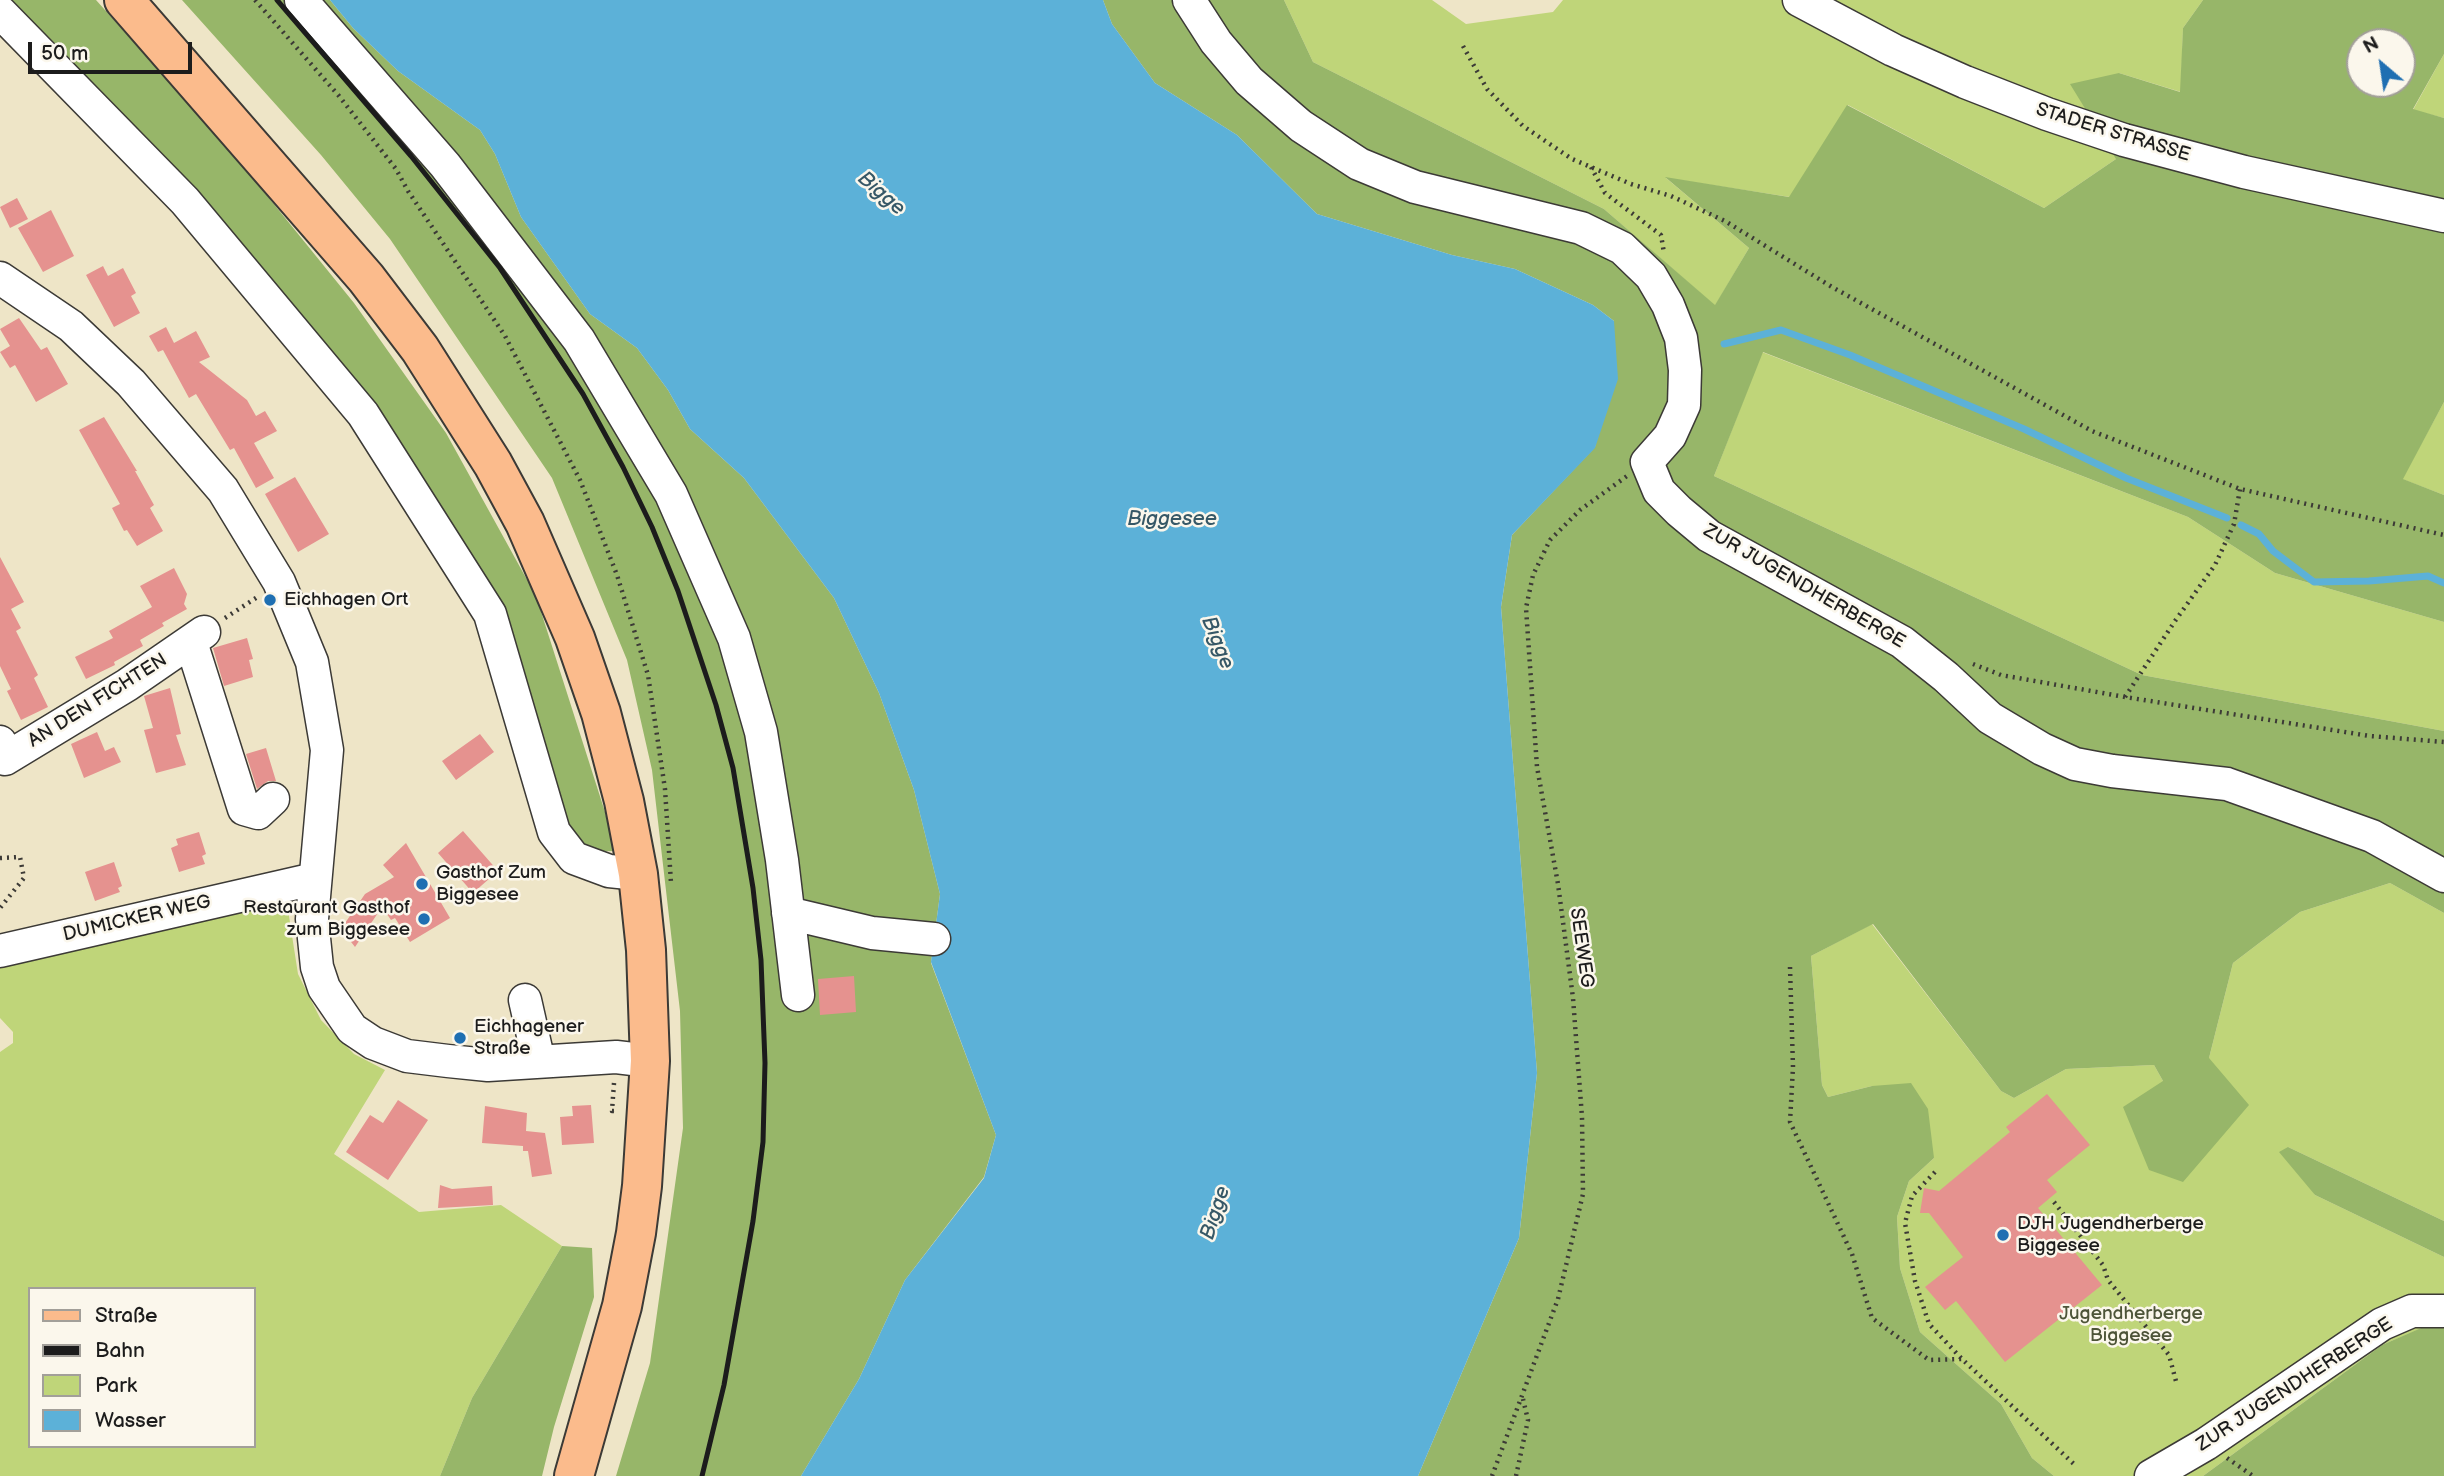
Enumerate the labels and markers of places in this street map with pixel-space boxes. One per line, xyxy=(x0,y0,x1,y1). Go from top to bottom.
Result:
place label: Eichhagen Ort xyxy=(284,589,408,611)
marker: Eichhagen Ort xyxy=(262,592,278,608)
place label: Gasthof Zum Biggesee xyxy=(436,862,546,906)
marker: Gasthof Zum Biggesee xyxy=(414,876,430,892)
place label: Restaurant Gasthof zum Biggesee xyxy=(243,897,410,941)
marker: Restaurant Gasthof zum Biggesee xyxy=(416,911,432,927)
place label: Eichhagener Straße xyxy=(474,1016,584,1060)
marker: Eichhagener Straße xyxy=(452,1030,468,1046)
place label: DJH Jugendherberge Biggesee xyxy=(2017,1213,2204,1257)
marker: DJH Jugendherberge Biggesee xyxy=(1995,1227,2011,1243)

